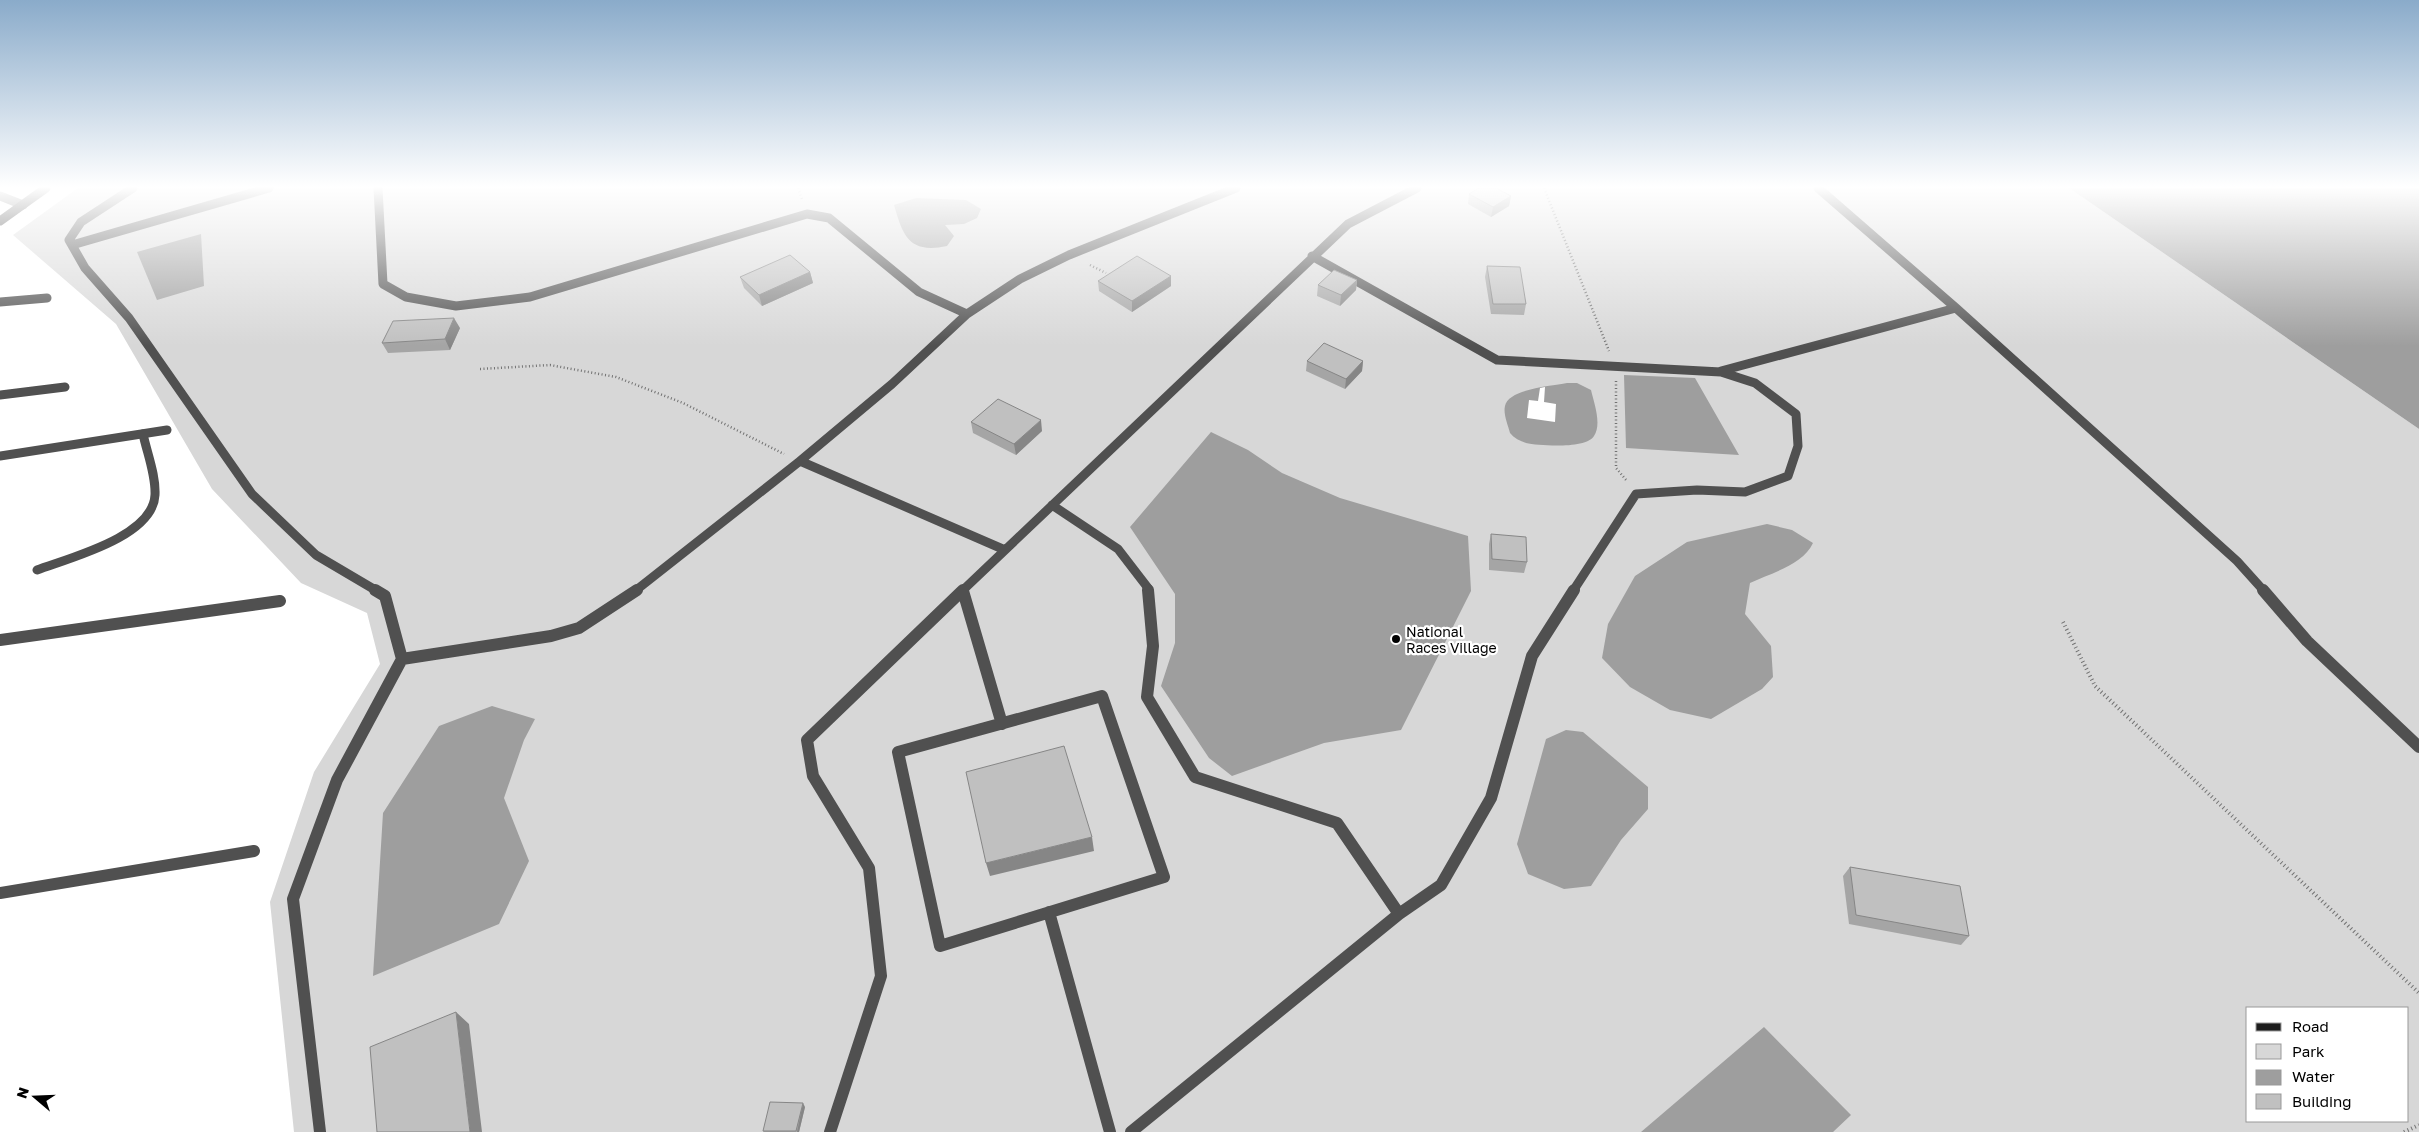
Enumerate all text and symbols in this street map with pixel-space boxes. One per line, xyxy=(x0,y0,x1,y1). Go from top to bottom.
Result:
place label: National Races Village xyxy=(1406,623,1497,656)
marker: National Races Village xyxy=(1390,633,1402,645)
legend xyxy=(2246,1007,2409,1122)
text: Road xyxy=(2292,1017,2329,1035)
text: Park xyxy=(2292,1042,2325,1060)
text: Water xyxy=(2292,1067,2335,1085)
north arrow xyxy=(10,1072,60,1122)
text: N xyxy=(12,1085,32,1100)
text: Building xyxy=(2292,1092,2352,1110)

